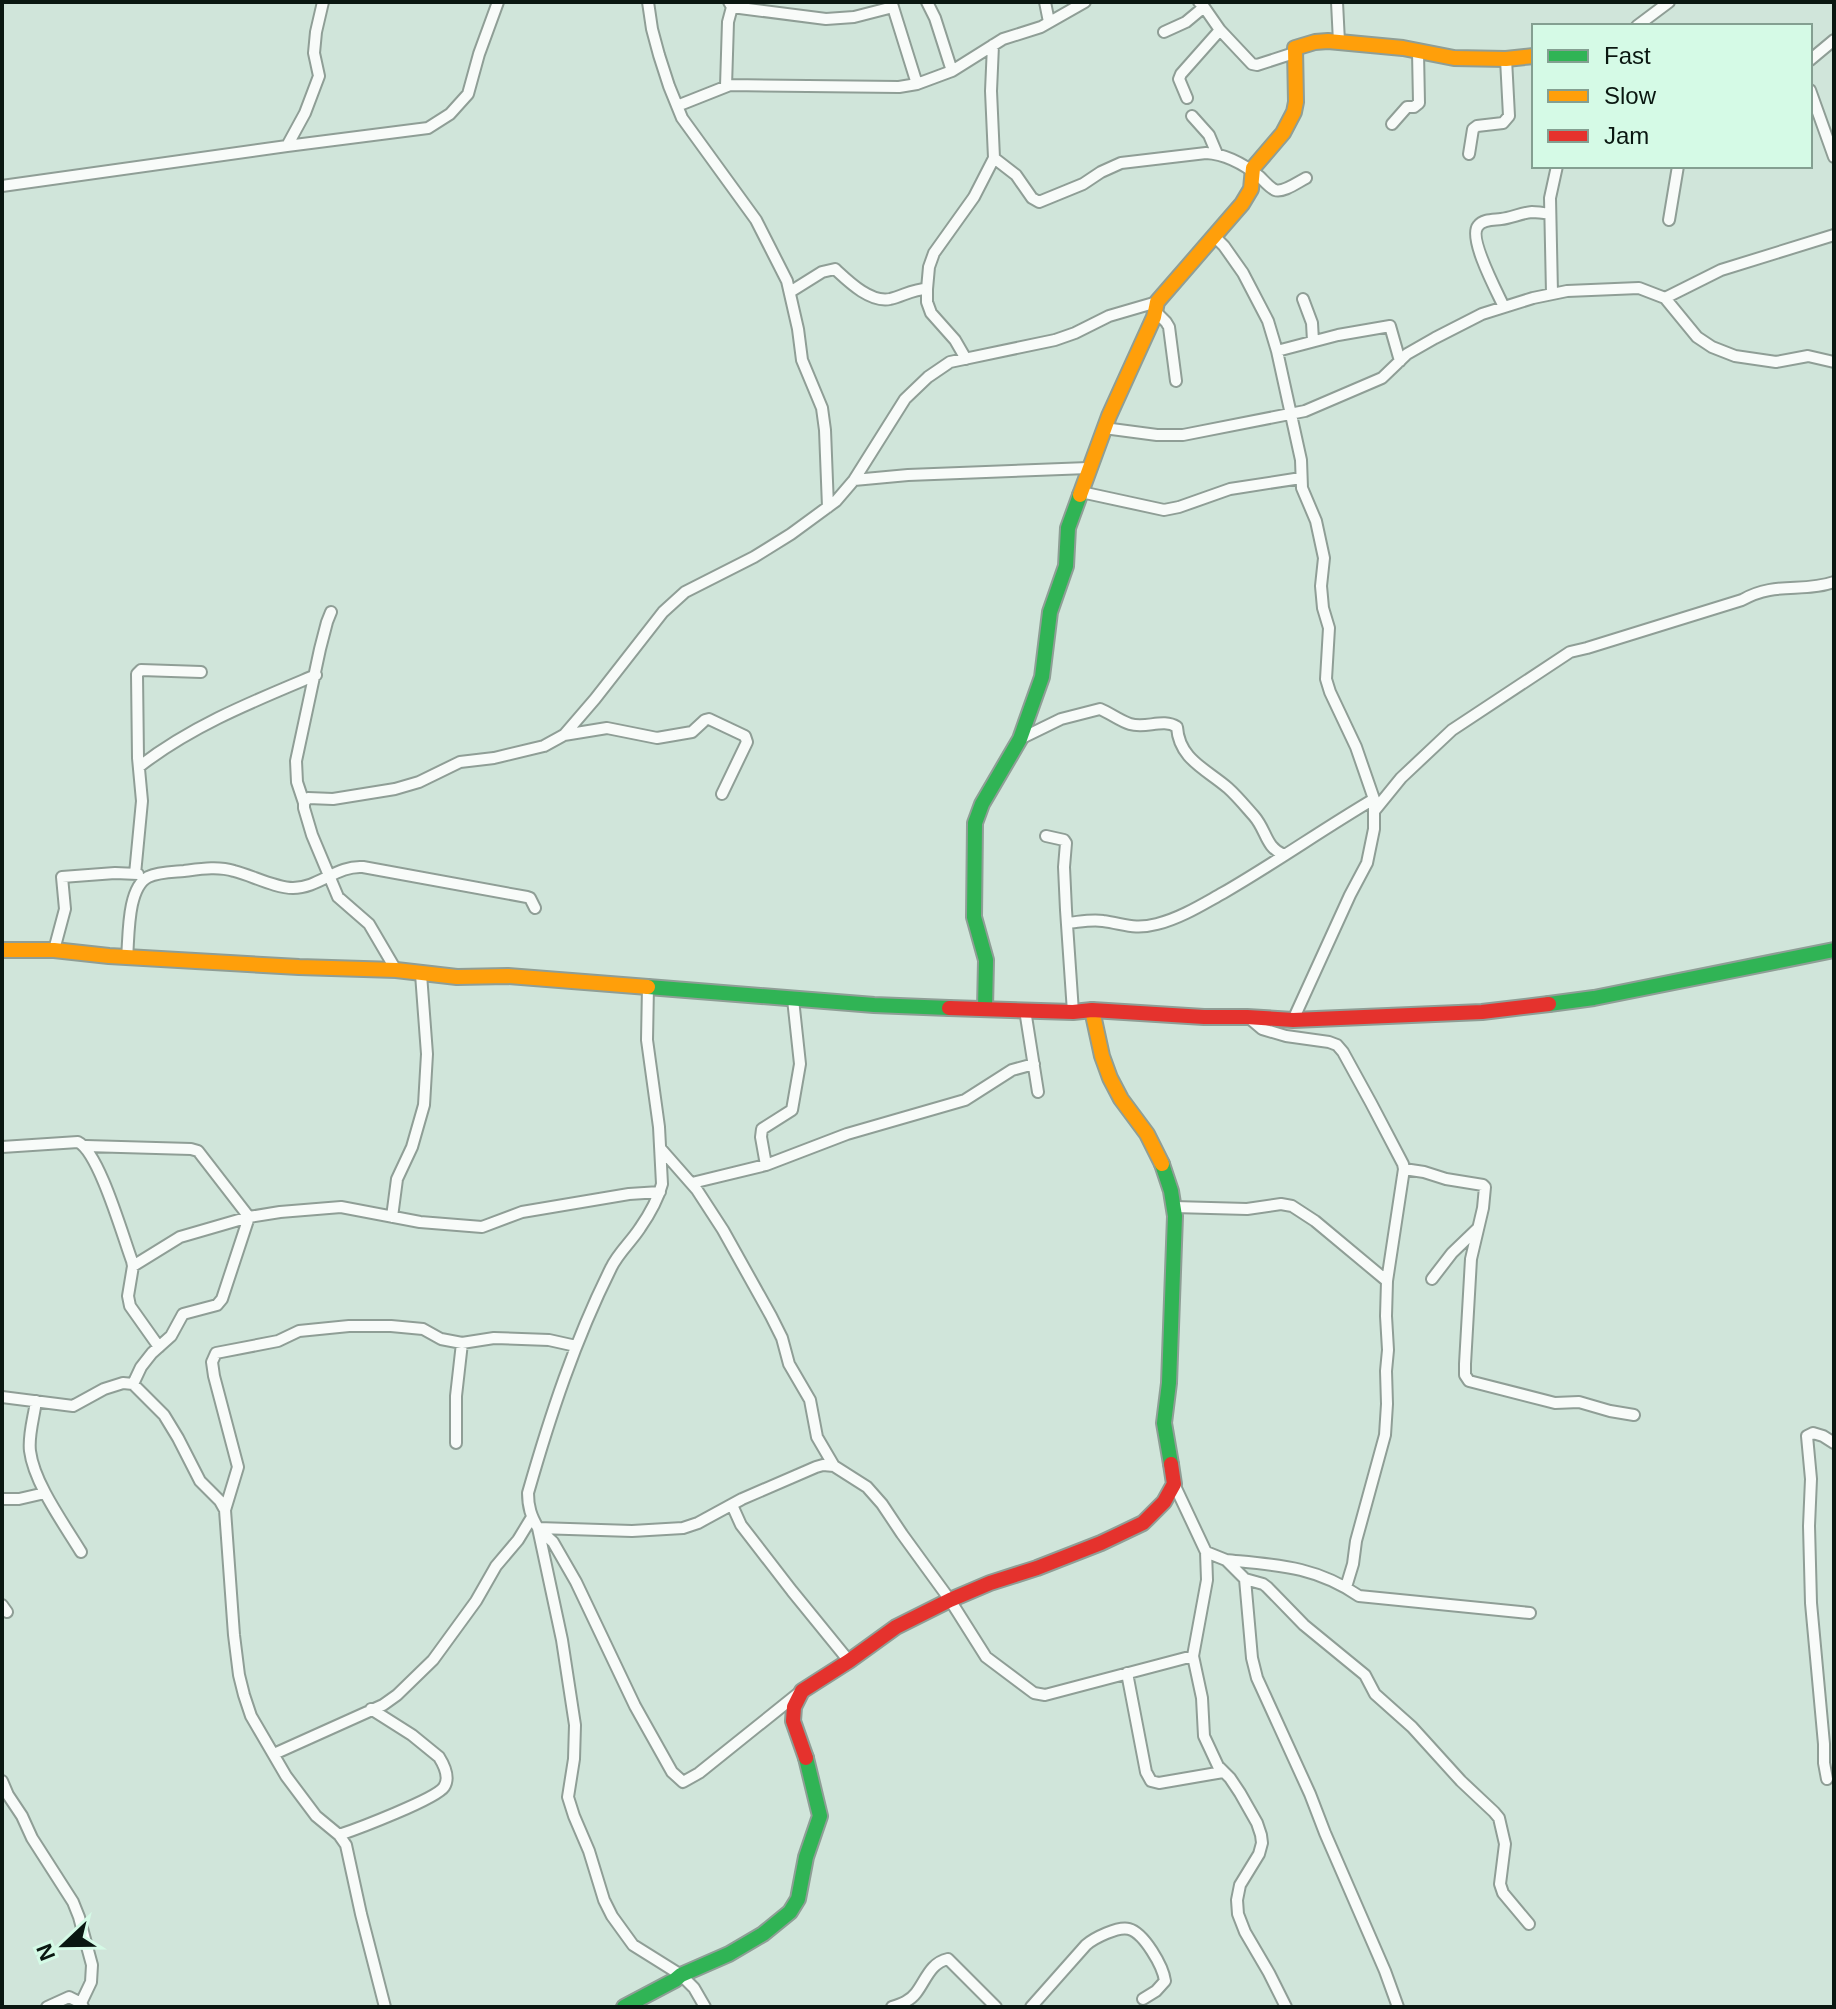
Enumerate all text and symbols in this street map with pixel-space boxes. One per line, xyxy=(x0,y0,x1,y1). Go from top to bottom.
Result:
legend xyxy=(1532,24,1812,168)
text: Fast xyxy=(1604,42,1651,69)
text: Slow xyxy=(1604,82,1657,109)
text: Jam xyxy=(1604,122,1649,149)
north arrow xyxy=(24,1905,104,1985)
text: N xyxy=(31,1940,60,1964)

